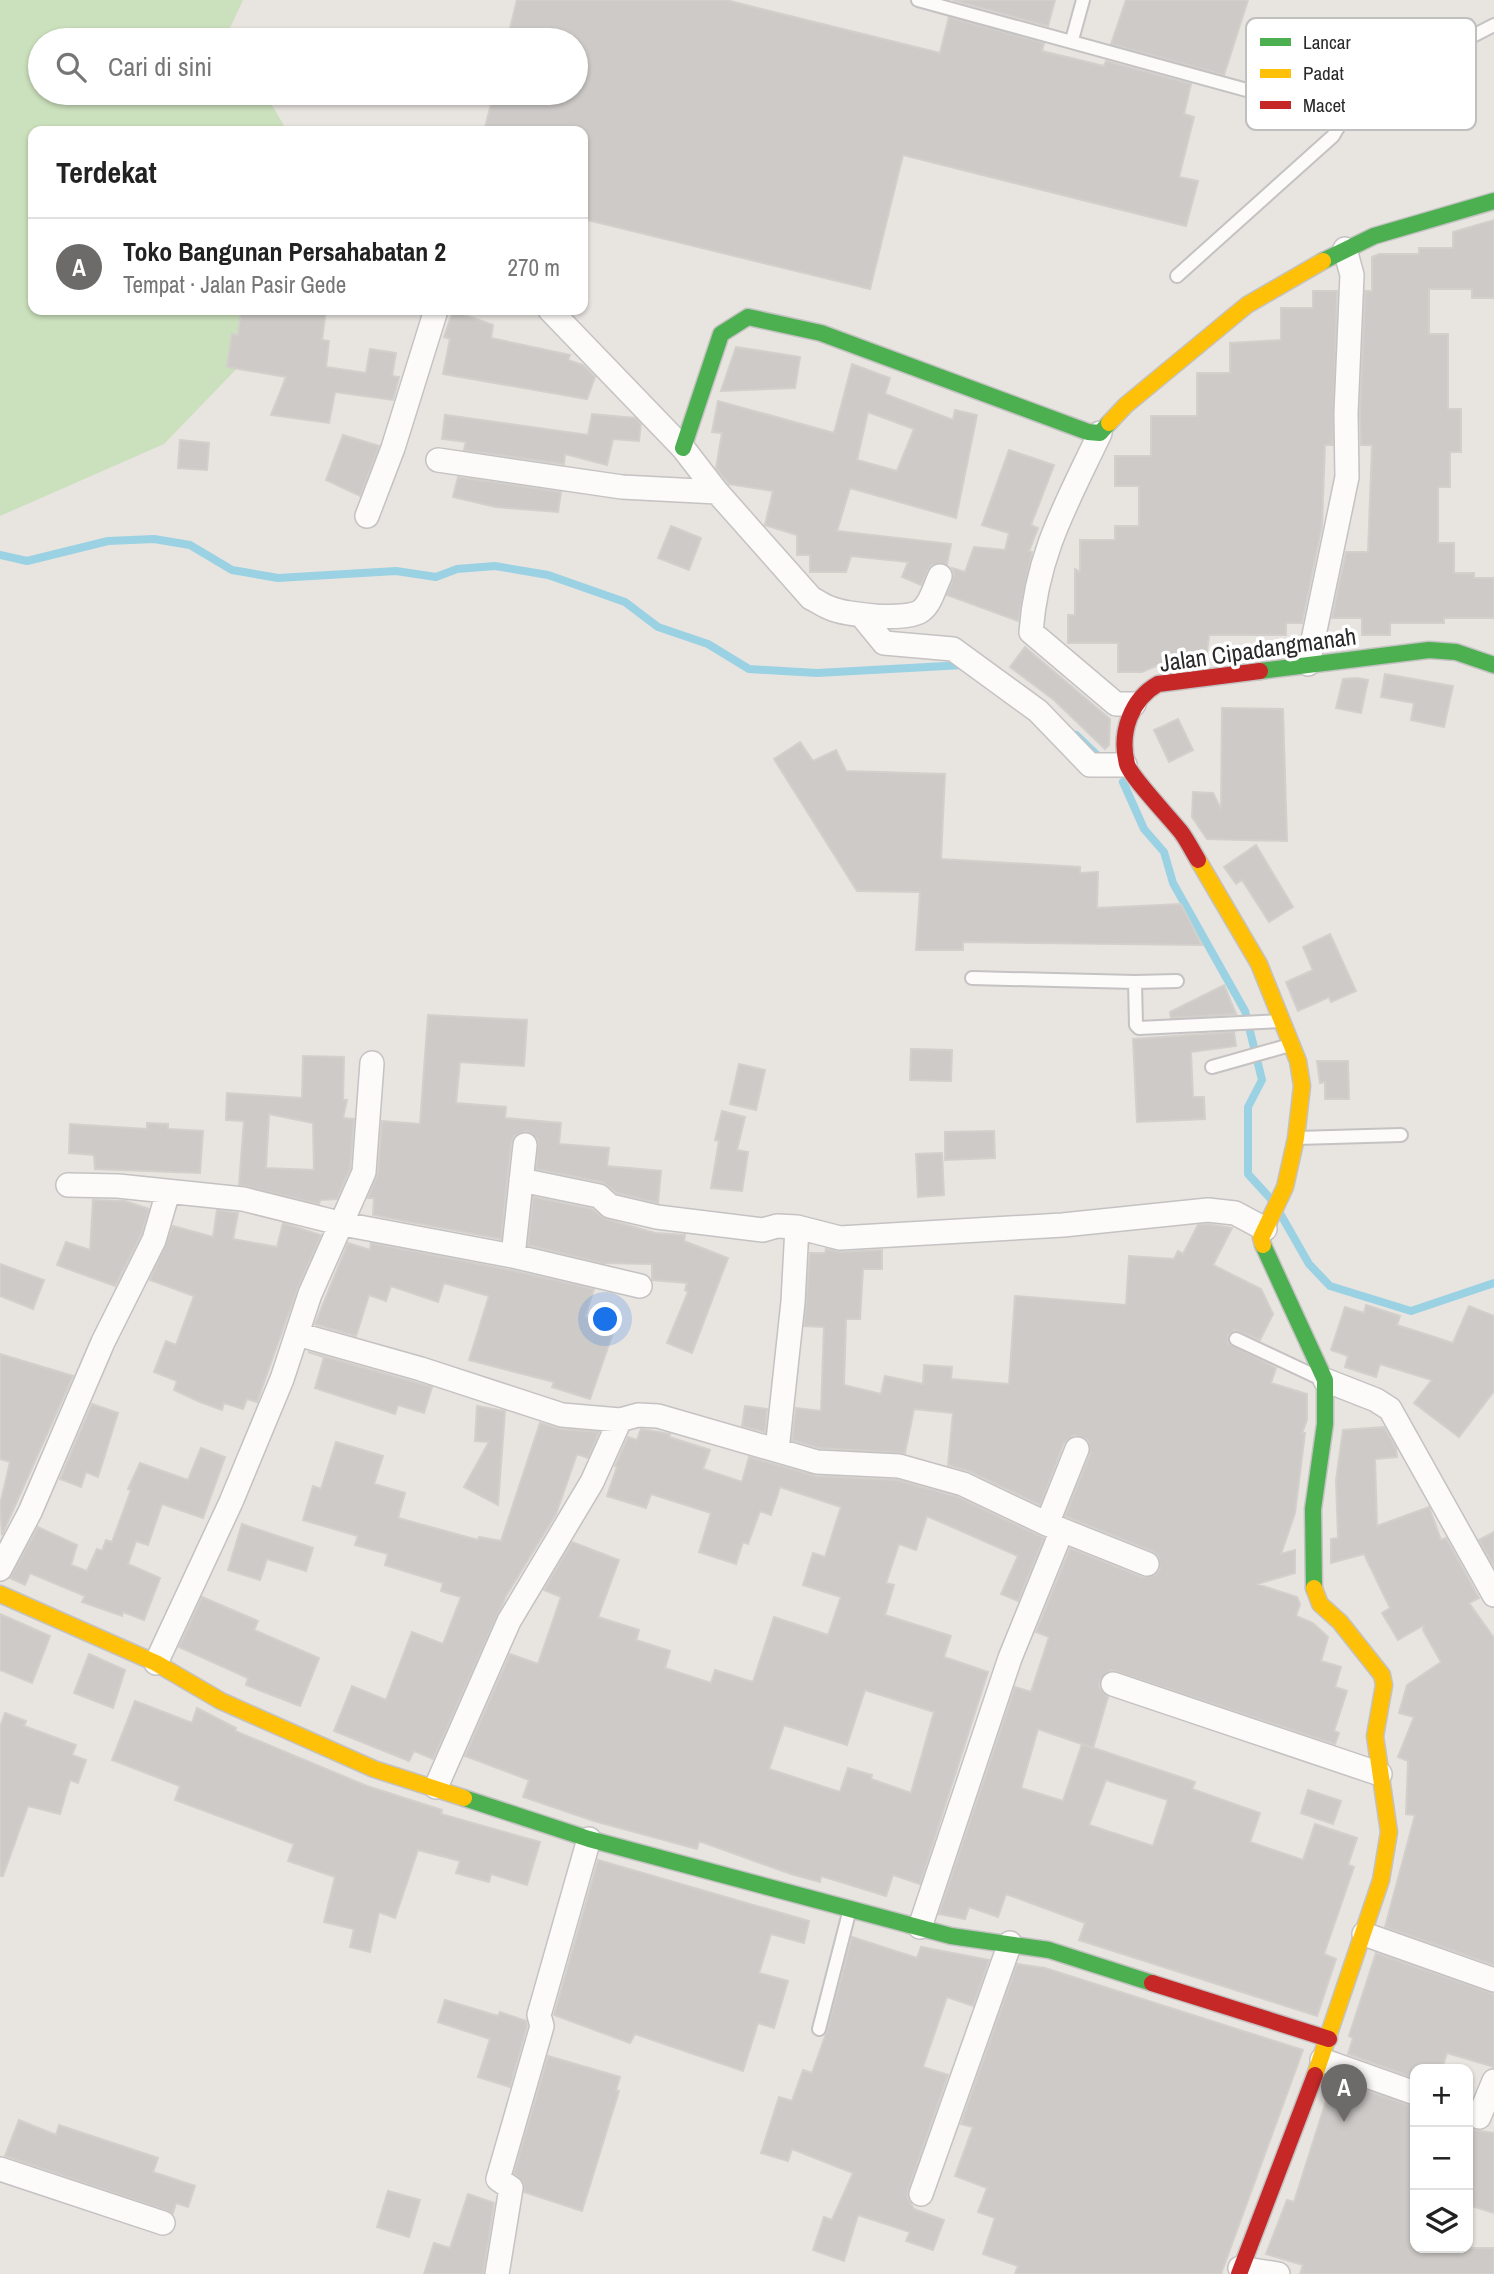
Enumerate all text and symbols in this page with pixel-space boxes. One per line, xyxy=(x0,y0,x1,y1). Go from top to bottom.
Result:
legend xyxy=(1246,18,1476,130)
search box xyxy=(28,28,588,105)
text: Lancar xyxy=(1303,29,1351,55)
icon: search xyxy=(52,48,90,86)
text: Cari di sini xyxy=(108,49,212,84)
text: Padat xyxy=(1303,60,1344,86)
text: Macet xyxy=(1303,92,1346,118)
text: Terdekat xyxy=(56,152,157,192)
text: Toko Bangunan Persahabatan 2 xyxy=(123,234,446,269)
text: A xyxy=(72,252,86,283)
text: 270 m xyxy=(508,252,560,283)
text: Tempat · Jalan Pasir Gede xyxy=(123,269,346,300)
street label: Jalan Cipadangmanah xyxy=(1158,619,1358,679)
your location xyxy=(588,1302,622,1336)
pin: A xyxy=(1321,2064,1367,2122)
map controls xyxy=(1410,2064,1473,2253)
button: + xyxy=(1410,2064,1473,2127)
button: − xyxy=(1410,2127,1473,2190)
button: layers xyxy=(1410,2190,1473,2253)

